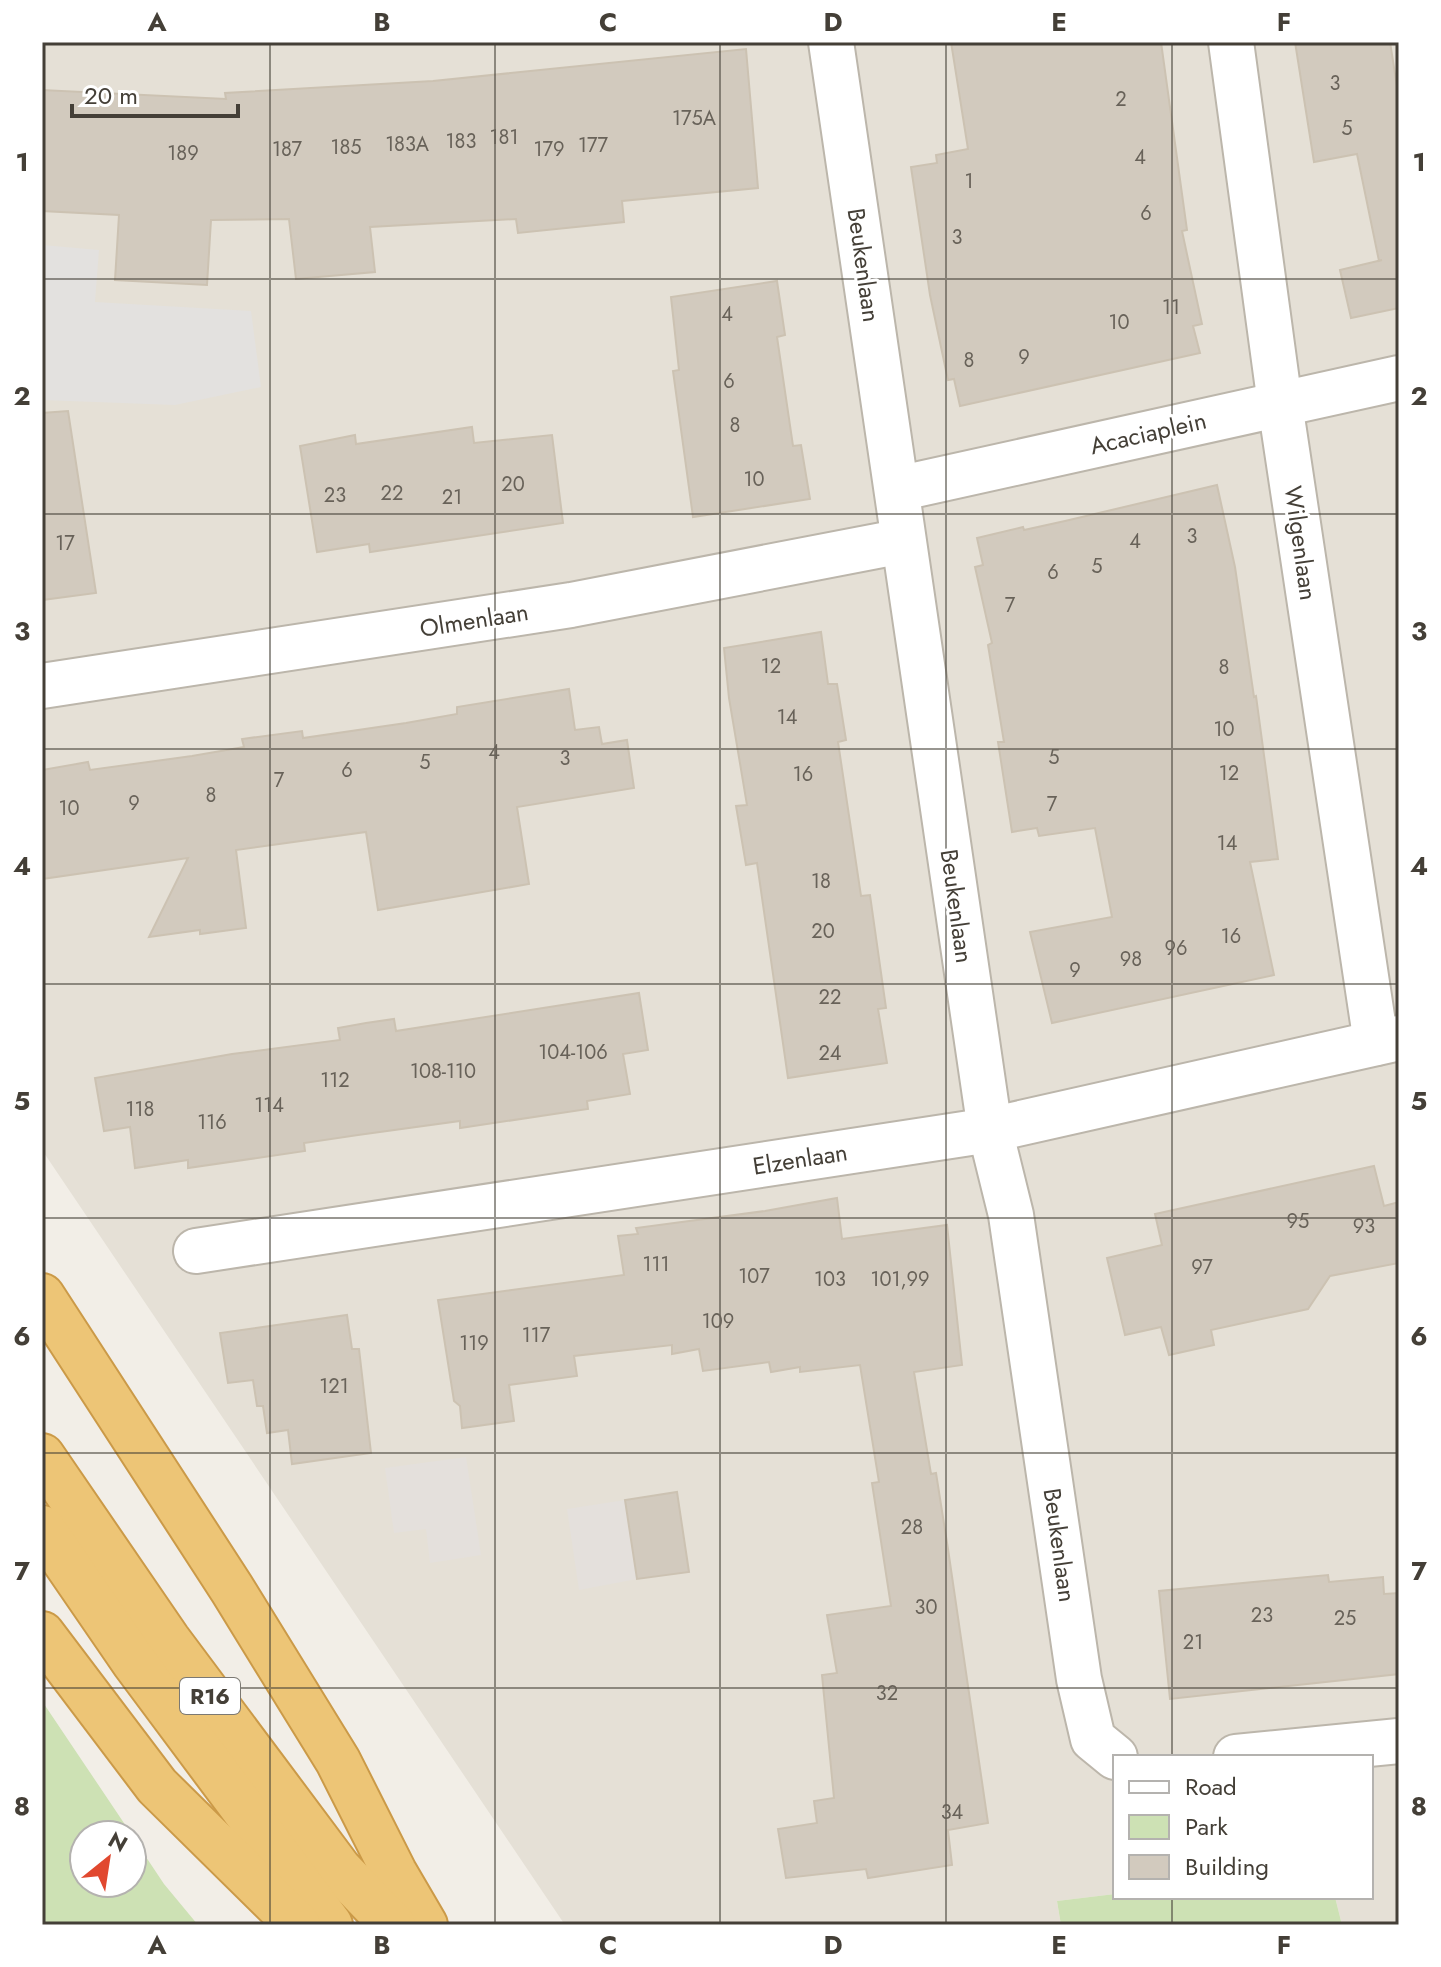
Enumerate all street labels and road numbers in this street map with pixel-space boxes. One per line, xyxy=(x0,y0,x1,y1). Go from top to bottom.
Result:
street label: Beukenlaan xyxy=(839,206,889,324)
street label: Acaciaplein xyxy=(1086,403,1210,463)
street label: Wilgenlaan xyxy=(1276,483,1326,603)
street label: Olmenlaan xyxy=(417,594,531,646)
street label: Beukenlaan xyxy=(932,847,982,965)
street label: Elzenlaan xyxy=(750,1134,850,1184)
street label: Beukenlaan xyxy=(1035,1486,1085,1604)
road number: R16 xyxy=(180,1678,240,1714)

